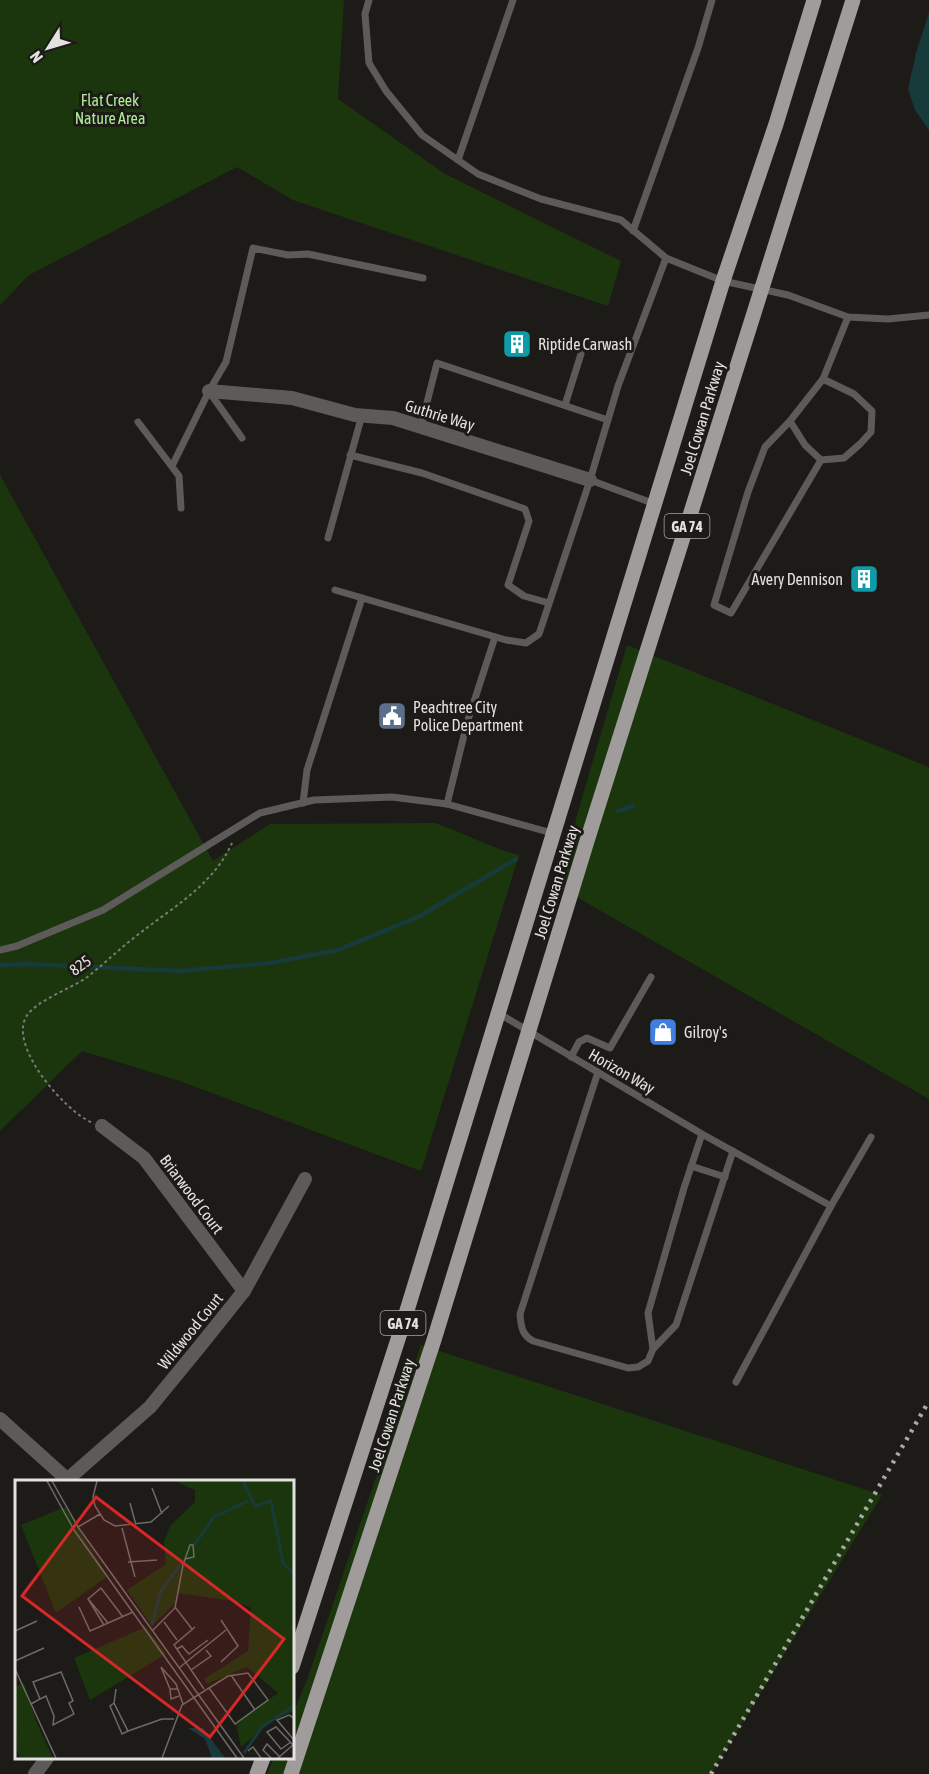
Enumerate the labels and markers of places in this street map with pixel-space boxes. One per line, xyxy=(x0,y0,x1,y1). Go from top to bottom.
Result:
building icon: Riptide Carwash xyxy=(501,328,533,360)
place label: Riptide Carwash xyxy=(538,335,632,354)
building icon: Avery Dennison xyxy=(848,563,880,595)
place label: Avery Dennison xyxy=(752,570,843,589)
place label: Peachtree City Police Department xyxy=(413,698,523,735)
public building icon: Peachtree City Police Department xyxy=(376,700,408,732)
shop icon: Gilroy's xyxy=(647,1016,679,1048)
place label: Gilroy's xyxy=(684,1023,728,1042)

